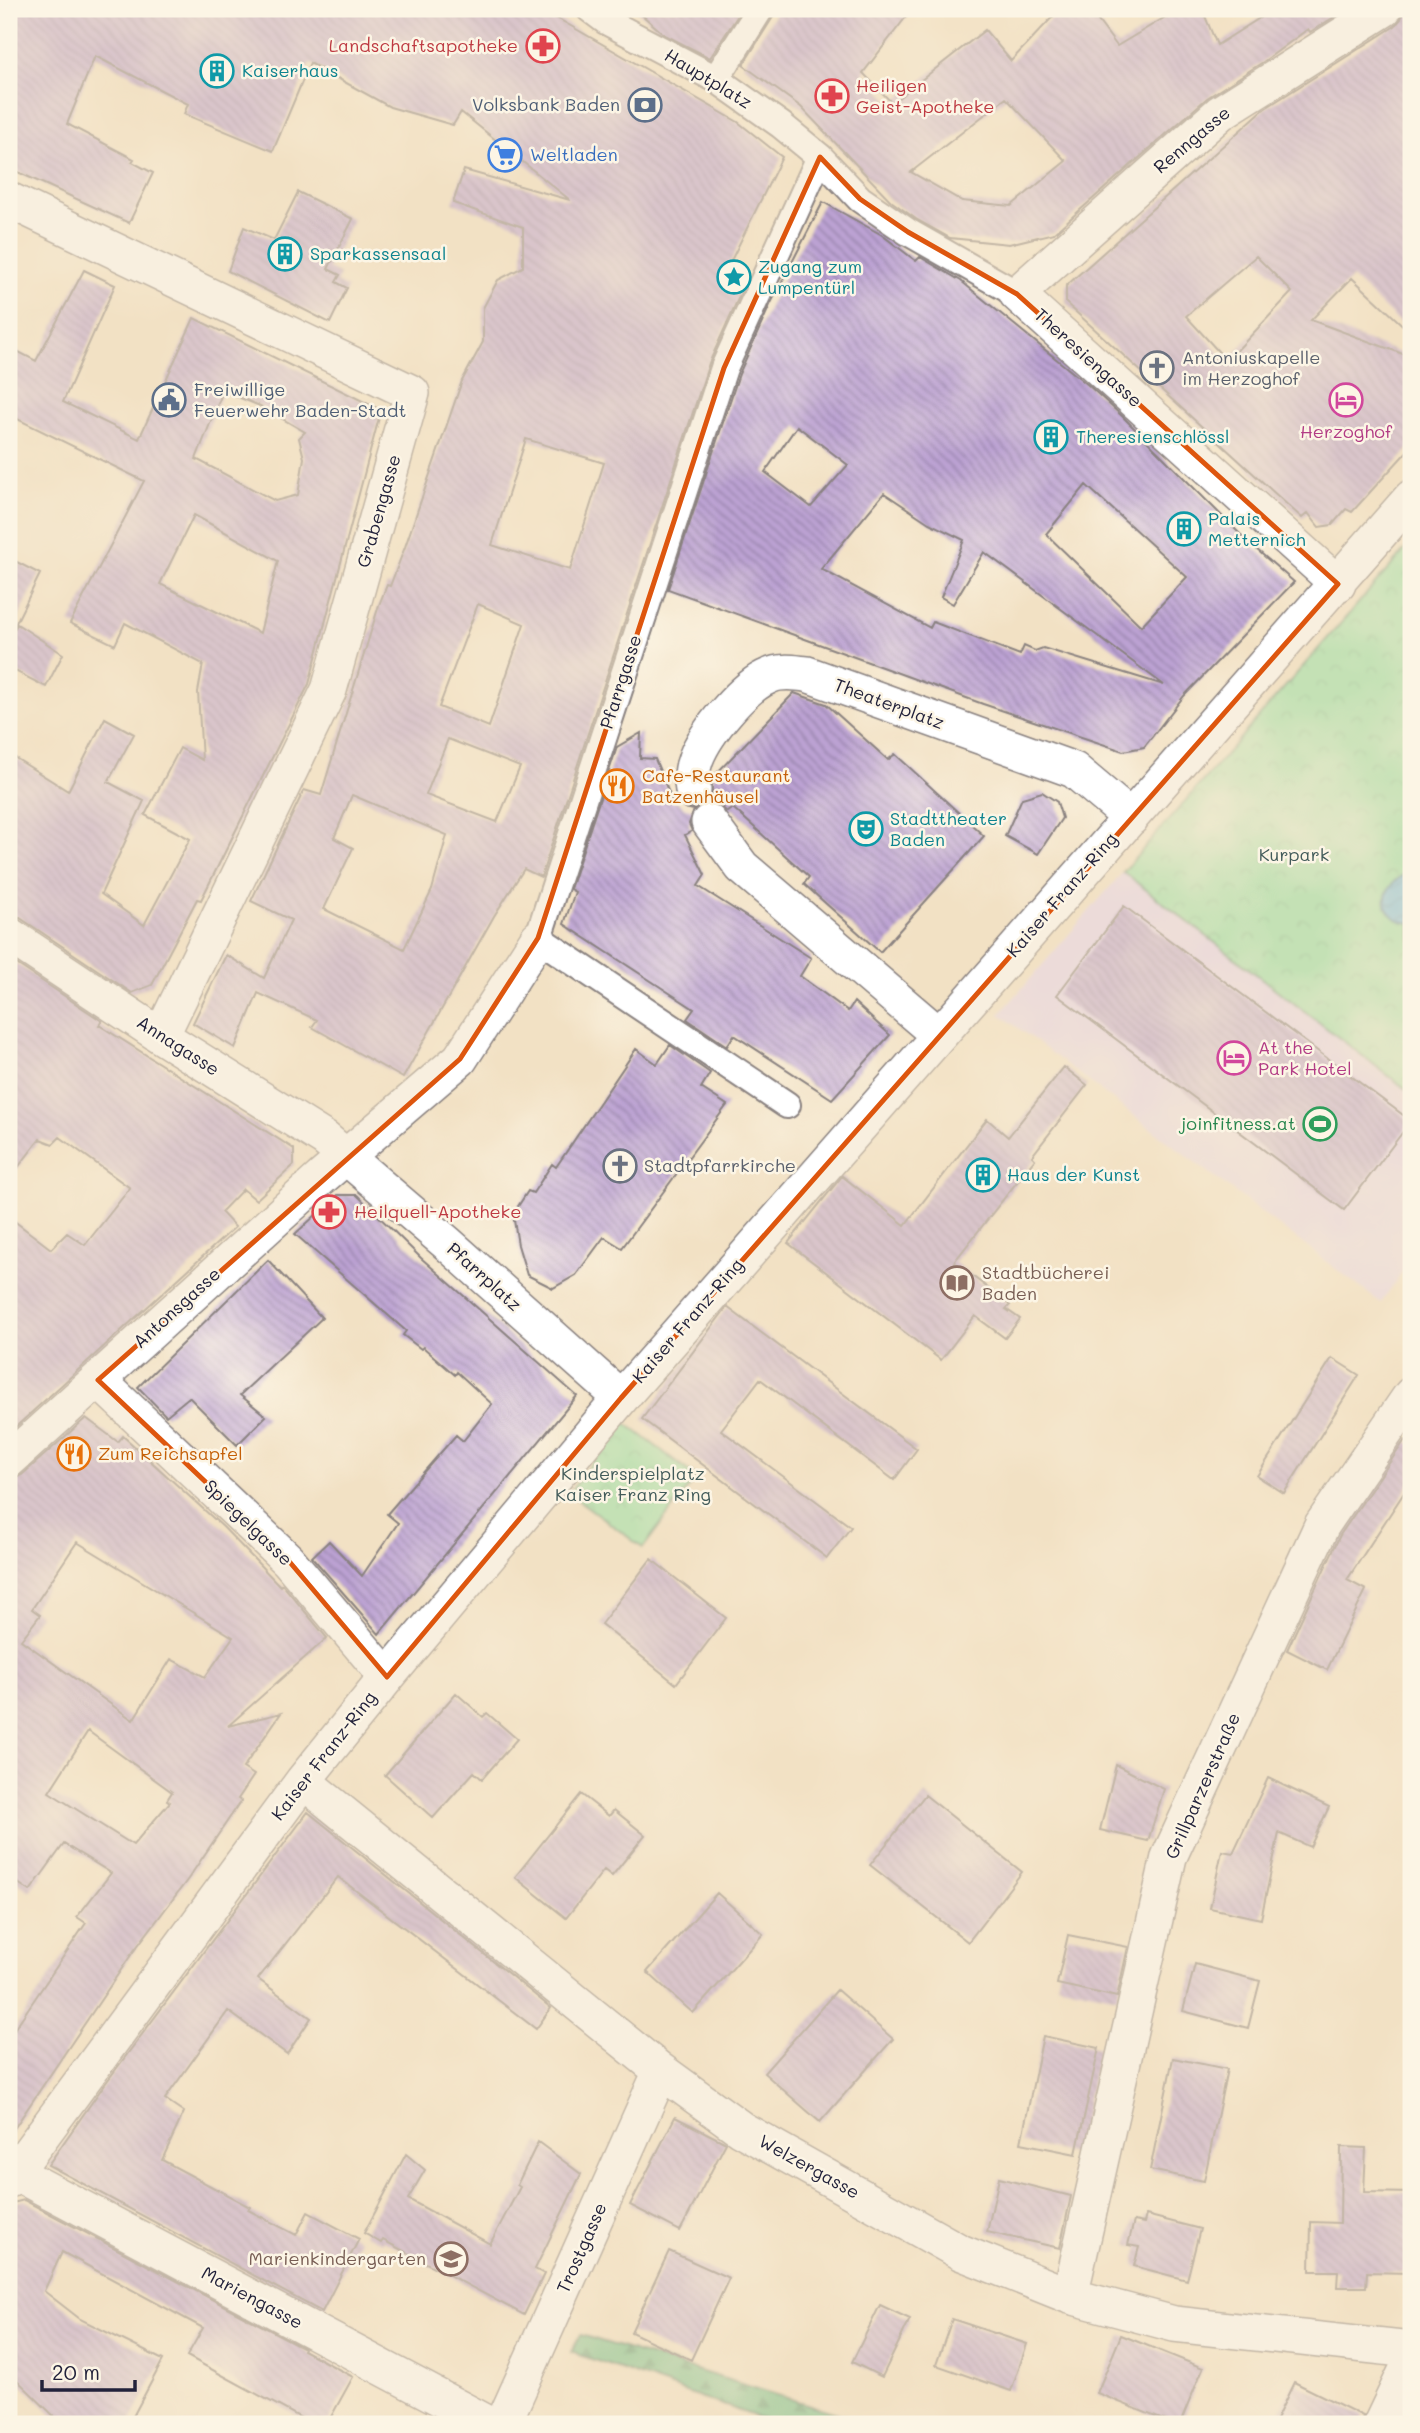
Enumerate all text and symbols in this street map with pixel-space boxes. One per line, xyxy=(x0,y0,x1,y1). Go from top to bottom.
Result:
pharmacy icon: Landschaftsapotheke xyxy=(524,27,562,65)
place label: Landschaftsapotheke xyxy=(329,33,518,57)
street label: Hauptplatz xyxy=(660,43,757,114)
building icon: Kaiserhaus xyxy=(198,52,236,90)
place label: Kaiserhaus xyxy=(242,58,339,82)
place label: Heiligen Geist-Apotheke xyxy=(856,73,994,118)
pharmacy icon: Heiligen Geist-Apotheke xyxy=(813,77,851,115)
bank icon: Volksbank Baden xyxy=(626,86,664,124)
place label: Volksbank Baden xyxy=(472,92,620,116)
street label: Renngasse xyxy=(1148,100,1235,178)
supermarket icon: Weltladen xyxy=(486,136,524,174)
place label: Weltladen xyxy=(530,142,618,166)
building icon: Sparkassensaal xyxy=(266,235,304,273)
place label: Sparkassensaal xyxy=(310,241,447,265)
place label: Zugang zum Lumpentürl xyxy=(758,254,862,299)
place icon: Zugang zum Lumpentürl xyxy=(715,258,753,296)
street label: Theresiengasse xyxy=(1030,302,1148,412)
place label: Antoniuskapelle im Herzoghof xyxy=(1182,345,1320,390)
church icon: Antoniuskapelle im Herzoghof xyxy=(1138,349,1176,387)
place label: Freiwillige Feuerwehr Baden-Stadt xyxy=(194,377,406,422)
public building icon: Freiwillige Feuerwehr Baden-Stadt xyxy=(150,381,188,419)
hotel icon: Herzoghof xyxy=(1327,381,1365,419)
building icon: Theresienschlössl xyxy=(1032,418,1070,456)
place label: Herzoghof xyxy=(1300,419,1393,443)
place label: Theresienschlössl xyxy=(1076,424,1230,448)
street label: Grabengasse xyxy=(350,451,406,570)
place label: Palais Metternich xyxy=(1208,506,1306,551)
building icon: Palais Metternich xyxy=(1165,510,1203,548)
street label: Pfarrgasse xyxy=(594,632,647,732)
street label: Theaterplatz xyxy=(831,672,948,734)
place label: Cafe-Restaurant Batzenhäusel xyxy=(642,763,790,808)
restaurant icon: Cafe-Restaurant Batzenhäusel xyxy=(598,767,636,805)
place label: Stadttheater Baden xyxy=(890,806,1007,851)
theatre icon: Stadttheater Baden xyxy=(847,810,885,848)
street label: Kaiser Franz-Ring xyxy=(1000,827,1122,962)
park label: Kurpark xyxy=(1259,842,1329,866)
street label: Annagasse xyxy=(133,1010,224,1081)
place label: At the Park Hotel xyxy=(1258,1035,1352,1080)
hotel icon: At the Park Hotel xyxy=(1215,1039,1253,1077)
sports icon: joinfitness.at xyxy=(1301,1105,1339,1143)
place label: joinfitness.at xyxy=(1178,1111,1296,1135)
church icon: Stadtpfarrkirche xyxy=(601,1147,639,1185)
place label: Stadtpfarrkirche xyxy=(644,1153,796,1177)
building icon: Haus der Kunst xyxy=(964,1156,1002,1194)
place label: Haus der Kunst xyxy=(1007,1162,1140,1186)
pharmacy icon: Heilquell-Apotheke xyxy=(310,1193,348,1231)
place label: Heilquell-Apotheke xyxy=(354,1199,521,1223)
street label: Pfarrplatz xyxy=(442,1237,527,1316)
street label: Kaiser Franz-Ring xyxy=(626,1253,748,1388)
place label: Stadtbücherei Baden xyxy=(982,1260,1109,1305)
street label: Antonsgasse xyxy=(127,1262,225,1353)
library icon: Stadtbücherei Baden xyxy=(938,1264,976,1302)
restaurant icon: Zum Reichsapfel xyxy=(55,1435,93,1473)
place label: Zum Reichsapfel xyxy=(98,1441,243,1465)
park label: Kinderspielplatz Kaiser Franz Ring xyxy=(555,1461,711,1506)
street label: Spiegelgasse xyxy=(199,1474,298,1571)
street label: Kaiser Franz-Ring xyxy=(265,1686,381,1825)
street label: Grillparzerstraße xyxy=(1159,1709,1245,1863)
street label: Welzergasse xyxy=(755,2128,864,2204)
street label: Trostgasse xyxy=(550,2199,612,2297)
school or university icon: Marienkindergarten xyxy=(432,2240,470,2278)
place label: Marienkindergarten xyxy=(248,2246,426,2270)
street label: Mariengasse xyxy=(198,2260,307,2334)
scale bar xyxy=(42,2349,135,2393)
text: 20 m xyxy=(52,2358,100,2385)

